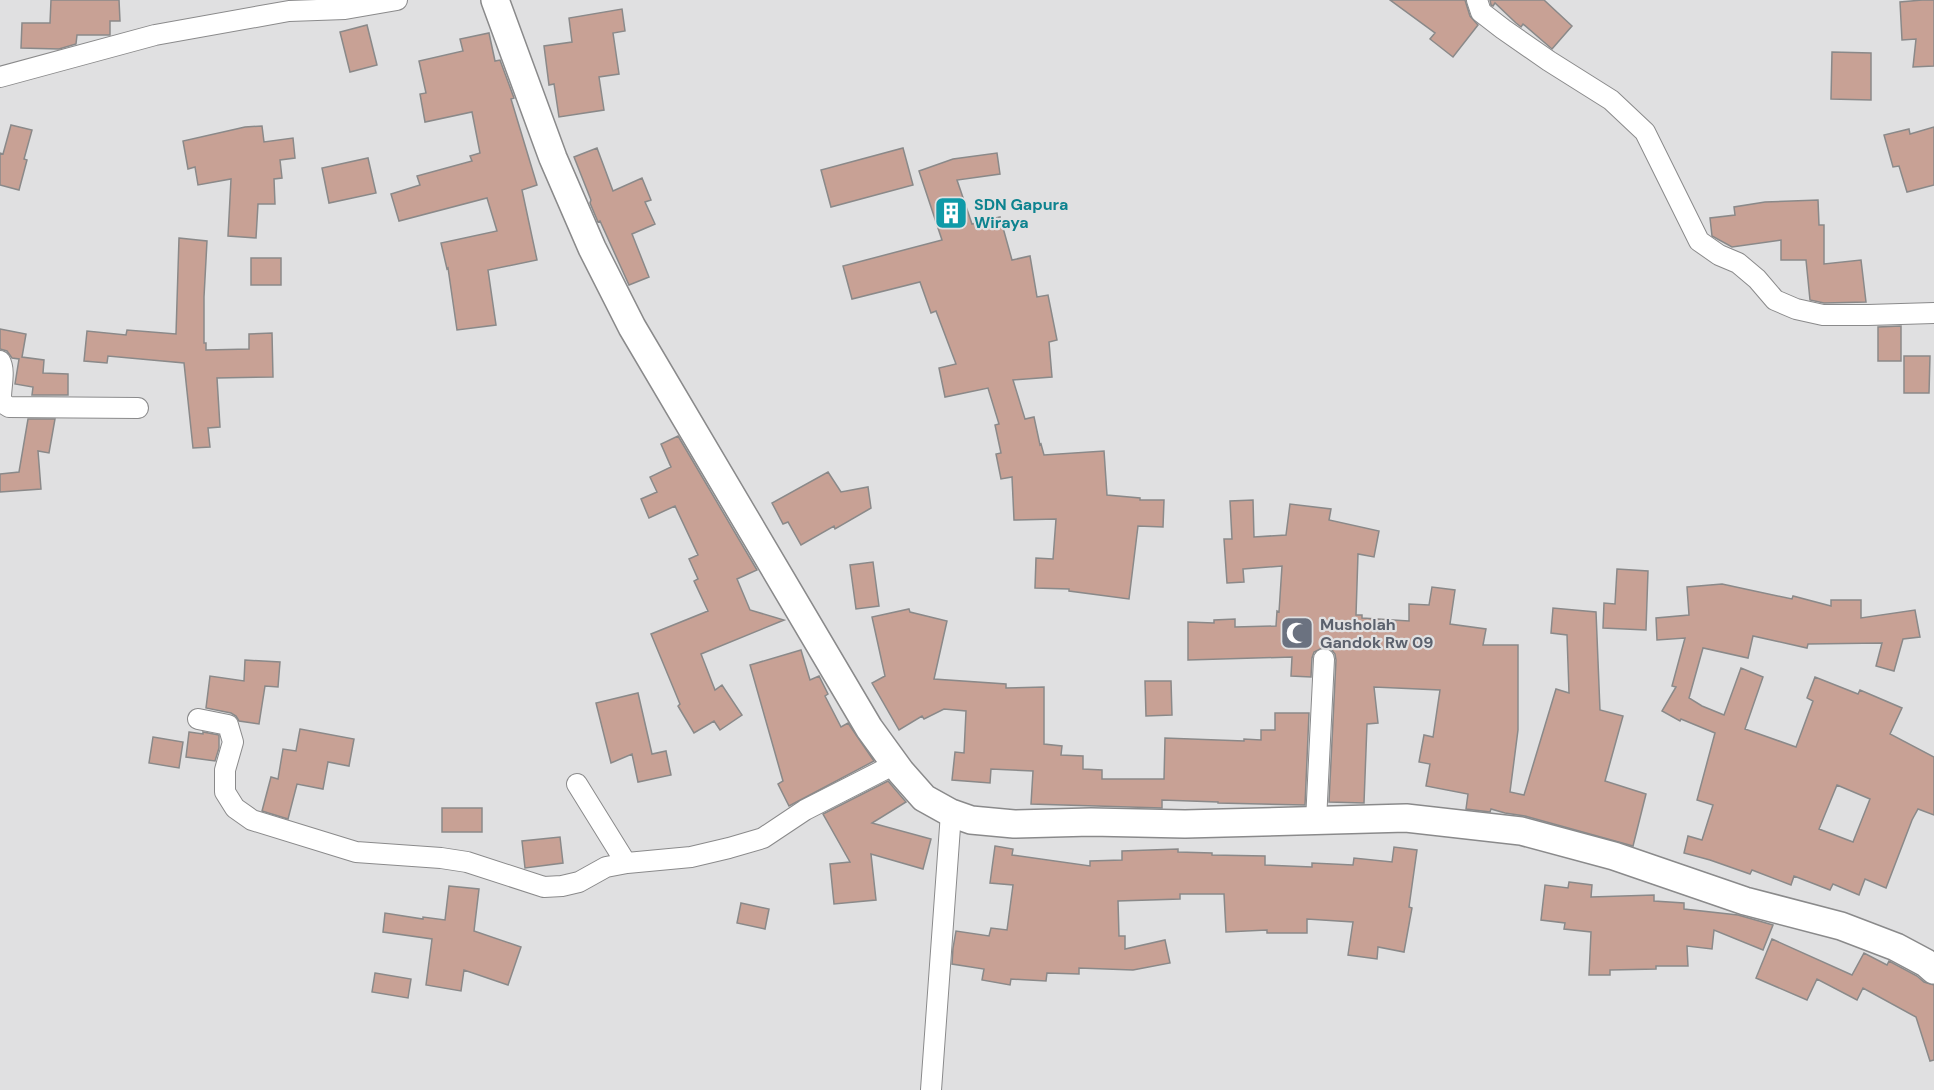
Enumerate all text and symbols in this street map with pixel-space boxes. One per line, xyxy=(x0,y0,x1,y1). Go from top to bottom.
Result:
place label: SDN Gapura Wiraya xyxy=(974,194,1068,233)
building icon: SDN Gapura Wiraya xyxy=(933,195,969,231)
place label: Musholah Gandok Rw 09 xyxy=(1320,614,1433,653)
mosque icon: Musholah Gandok Rw 09 xyxy=(1279,615,1315,651)

